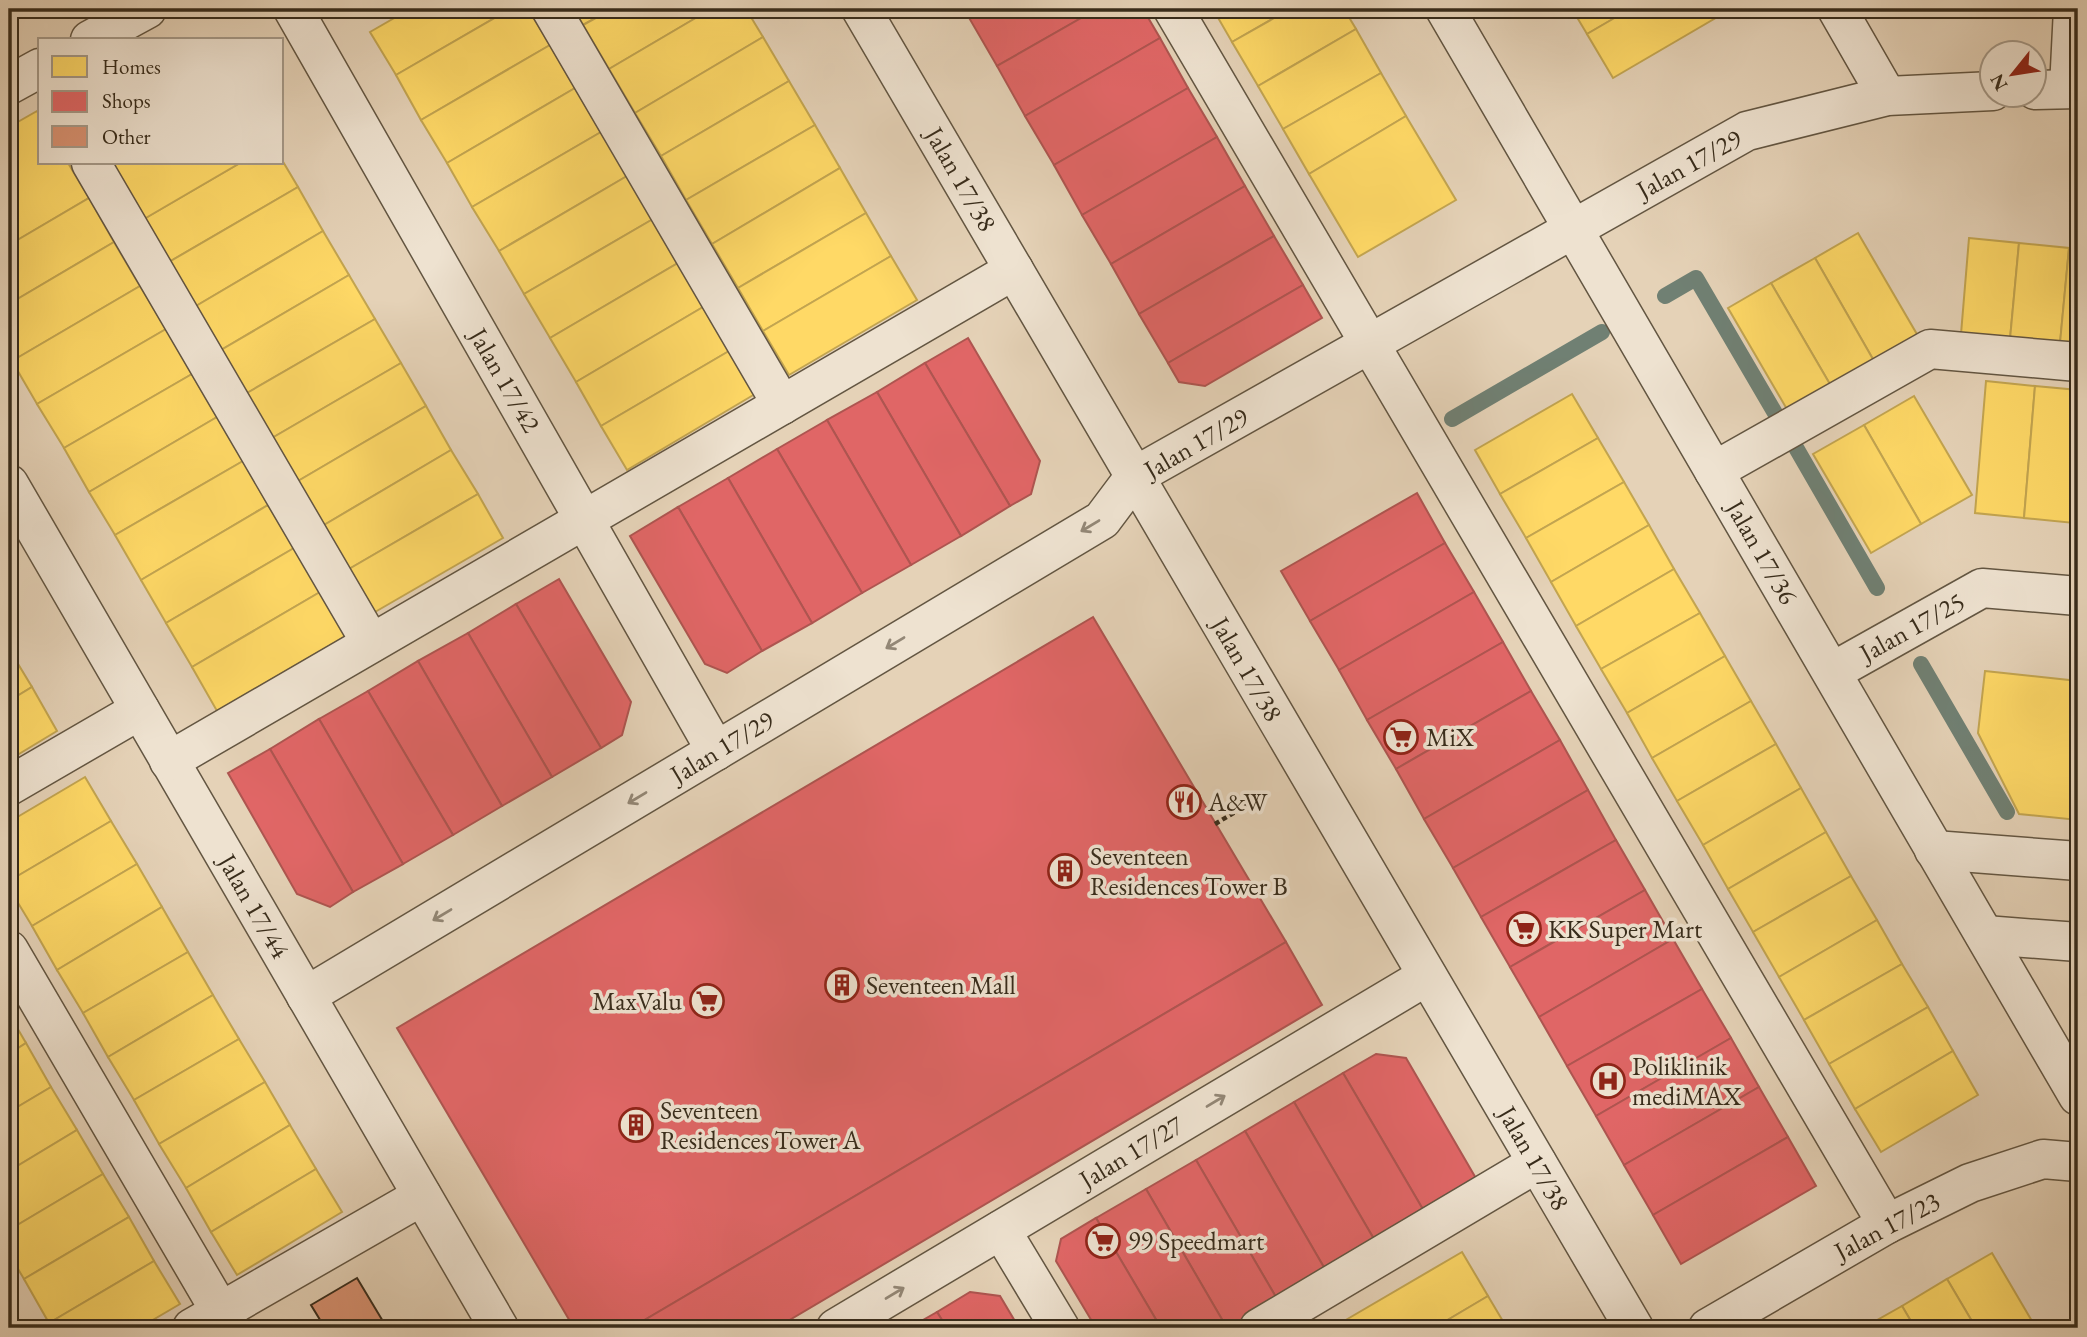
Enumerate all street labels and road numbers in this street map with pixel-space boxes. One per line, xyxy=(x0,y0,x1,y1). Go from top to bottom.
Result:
street label: Jalan 17/38 xyxy=(917,119,1004,237)
street label: Jalan 17/29 xyxy=(1629,121,1748,208)
street label: Jalan 17/42 xyxy=(461,320,549,439)
street label: Jalan 17/29 xyxy=(1136,399,1255,487)
street label: Jalan 17/36 xyxy=(1718,492,1805,610)
street label: Jalan 17/25 xyxy=(1852,584,1971,671)
street label: Jalan 17/38 xyxy=(1203,609,1290,727)
street label: Jalan 17/29 xyxy=(662,703,781,792)
street label: Jalan 17/44 xyxy=(210,846,298,965)
street label: Jalan 17/38 xyxy=(1490,1098,1577,1216)
street label: Jalan 17/27 xyxy=(1071,1108,1190,1197)
street label: Jalan 17/23 xyxy=(1826,1184,1946,1269)

